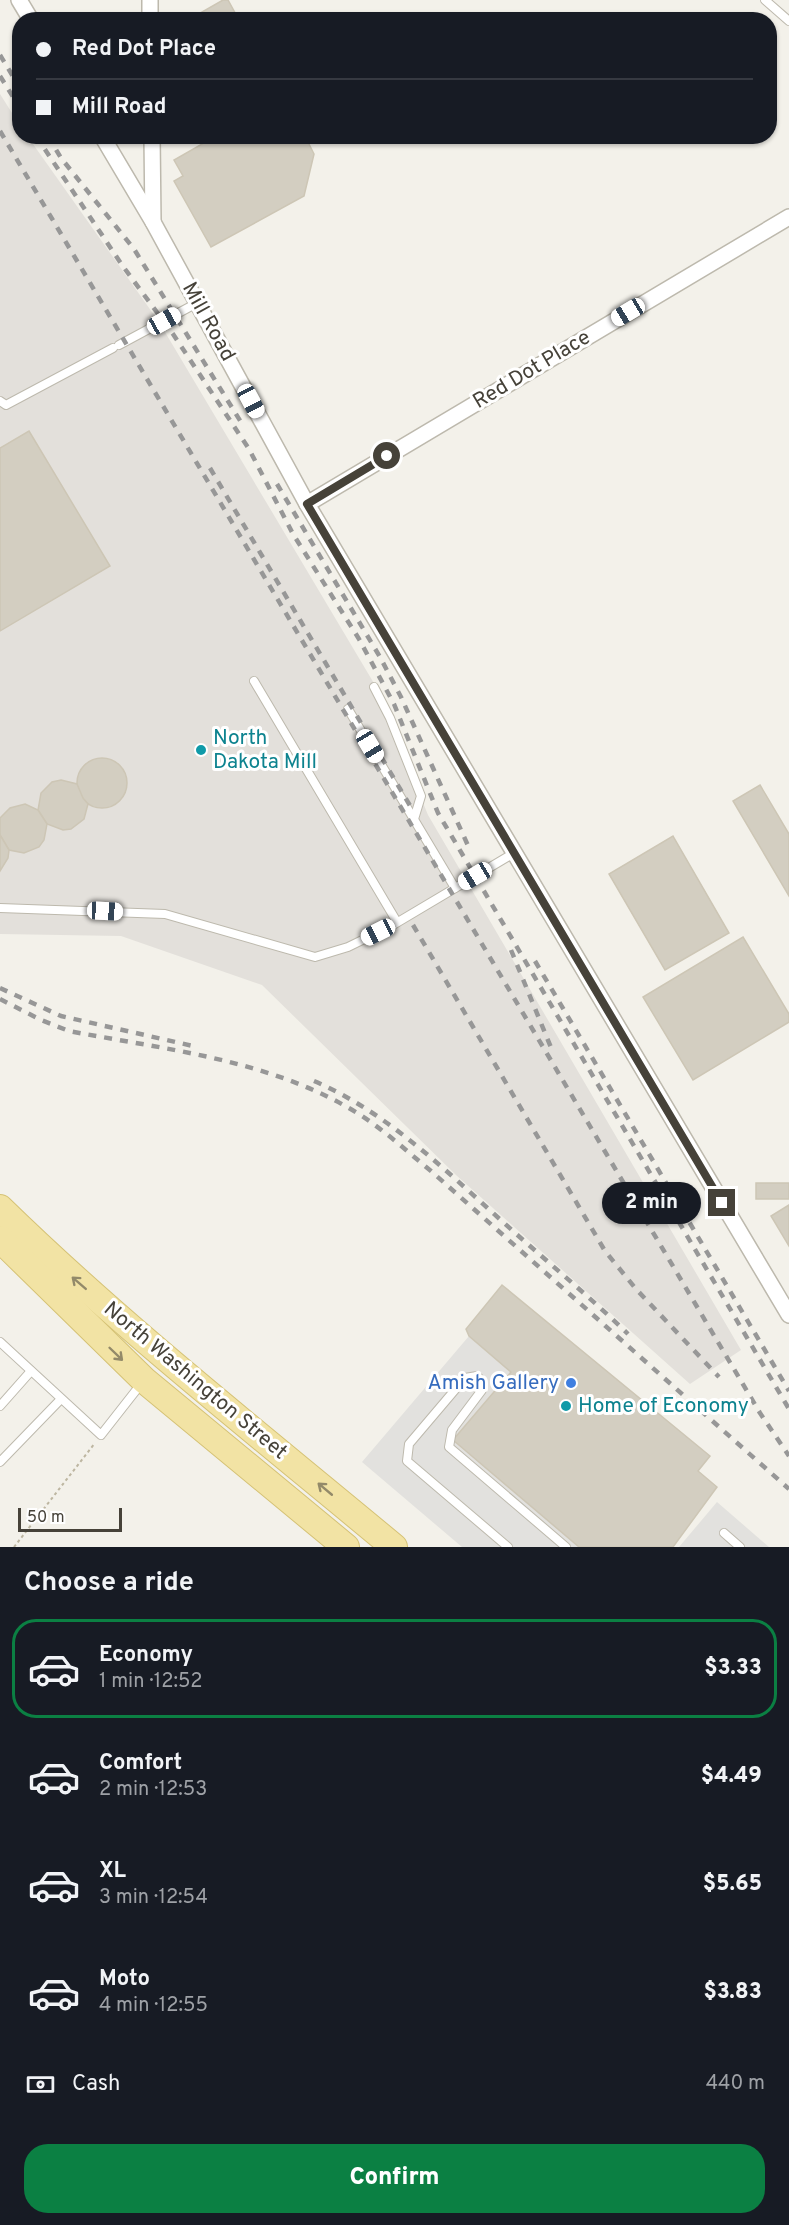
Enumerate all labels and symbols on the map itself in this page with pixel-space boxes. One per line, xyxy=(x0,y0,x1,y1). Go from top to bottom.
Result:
street label: Mill Road xyxy=(175,278,241,366)
car xyxy=(608,295,648,329)
car xyxy=(144,304,184,338)
street label: Red Dot Place xyxy=(468,324,596,416)
car xyxy=(235,381,267,421)
route start xyxy=(373,442,400,469)
place label: North Dakota Mill xyxy=(213,725,317,776)
car xyxy=(353,726,387,766)
marker: North Dakota Mill xyxy=(194,743,208,757)
car xyxy=(455,859,495,893)
car xyxy=(87,901,123,921)
car xyxy=(358,916,398,948)
callout: 2 min xyxy=(602,1182,701,1224)
route end xyxy=(708,1189,735,1216)
one-way arrow xyxy=(72,1276,87,1290)
street label: North Washington Street xyxy=(97,1296,293,1466)
one-way arrow xyxy=(109,1346,124,1361)
place label: Amish Gallery xyxy=(428,1370,559,1397)
marker: Amish Gallery xyxy=(564,1376,578,1390)
place label: Home of Economy xyxy=(578,1393,749,1420)
marker: Home of Economy xyxy=(559,1399,573,1413)
one-way arrow xyxy=(318,1482,333,1496)
scale bar xyxy=(18,1505,122,1532)

